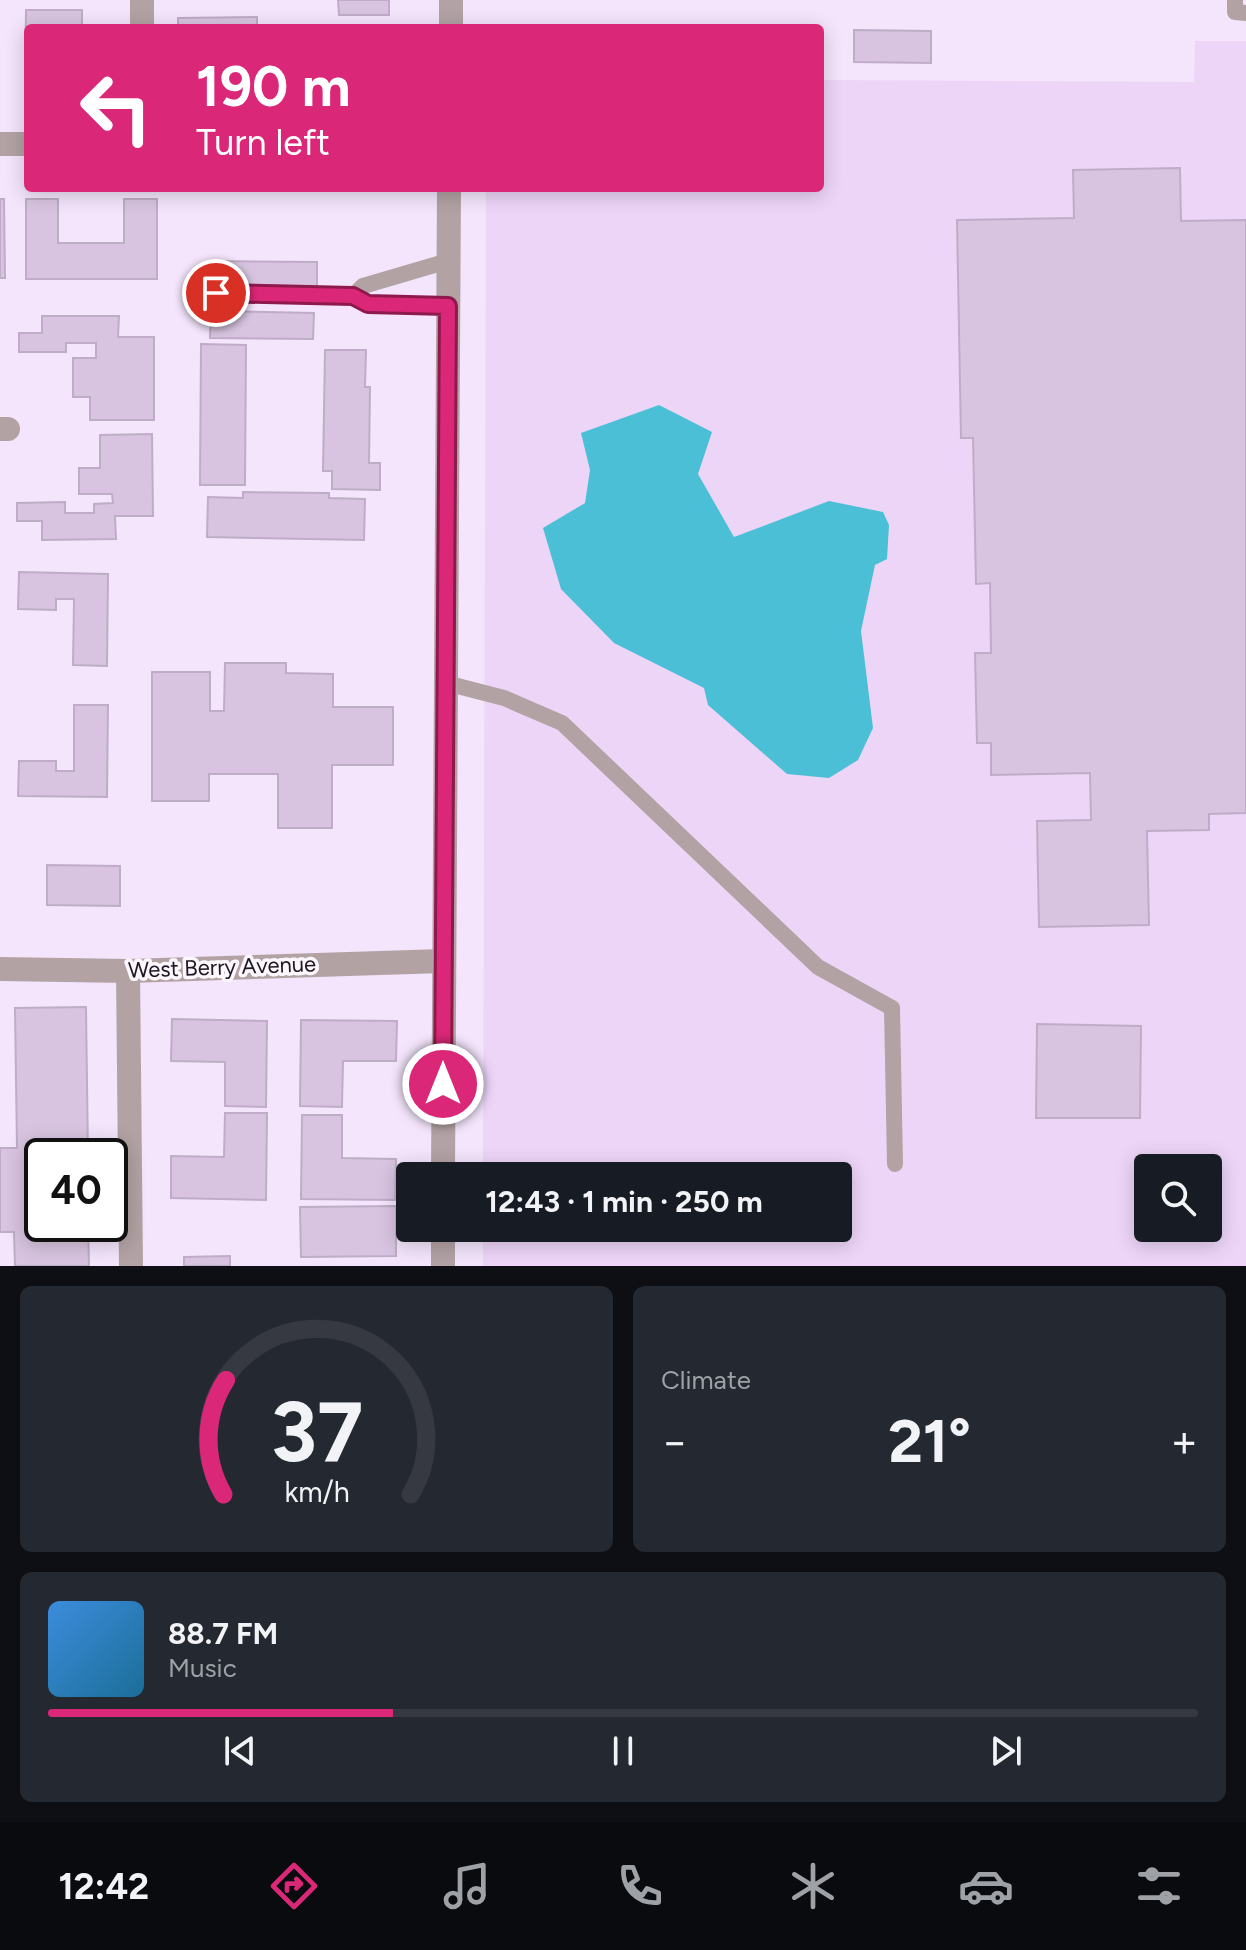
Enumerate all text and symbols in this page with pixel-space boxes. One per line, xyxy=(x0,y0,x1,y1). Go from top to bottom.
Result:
text: 190 m xyxy=(196,53,351,120)
icon: left xyxy=(64,56,168,160)
text: Turn left xyxy=(196,121,330,164)
pin xyxy=(182,259,250,327)
icon: arrive xyxy=(194,271,238,315)
street label: West Berry Avenue xyxy=(128,950,316,984)
position arrow xyxy=(401,1042,485,1126)
speed limit sign: 40 xyxy=(24,1138,128,1242)
map controls xyxy=(1134,1154,1222,1242)
button: search xyxy=(1134,1154,1222,1242)
text: 12:43 · 1 min · 250 m xyxy=(485,1183,763,1220)
text: Climate xyxy=(661,1364,751,1396)
text: 37 xyxy=(270,1382,363,1482)
text: 21° xyxy=(888,1405,971,1477)
text: − xyxy=(661,1415,688,1468)
text: + xyxy=(1171,1415,1198,1468)
text: km/h xyxy=(284,1475,349,1509)
text: 88.7 FM xyxy=(168,1615,278,1652)
text: Music xyxy=(168,1652,237,1684)
icon: previous xyxy=(218,1729,262,1773)
icon: pause xyxy=(601,1729,645,1773)
icon: next xyxy=(984,1729,1028,1773)
icon: directions xyxy=(266,1858,322,1914)
icon: music xyxy=(439,1858,495,1914)
icon: phone xyxy=(612,1858,668,1914)
icon: climate xyxy=(785,1858,841,1914)
icon: car xyxy=(958,1858,1014,1914)
icon: filters xyxy=(1131,1858,1187,1914)
text: 12:42 xyxy=(59,1865,149,1908)

